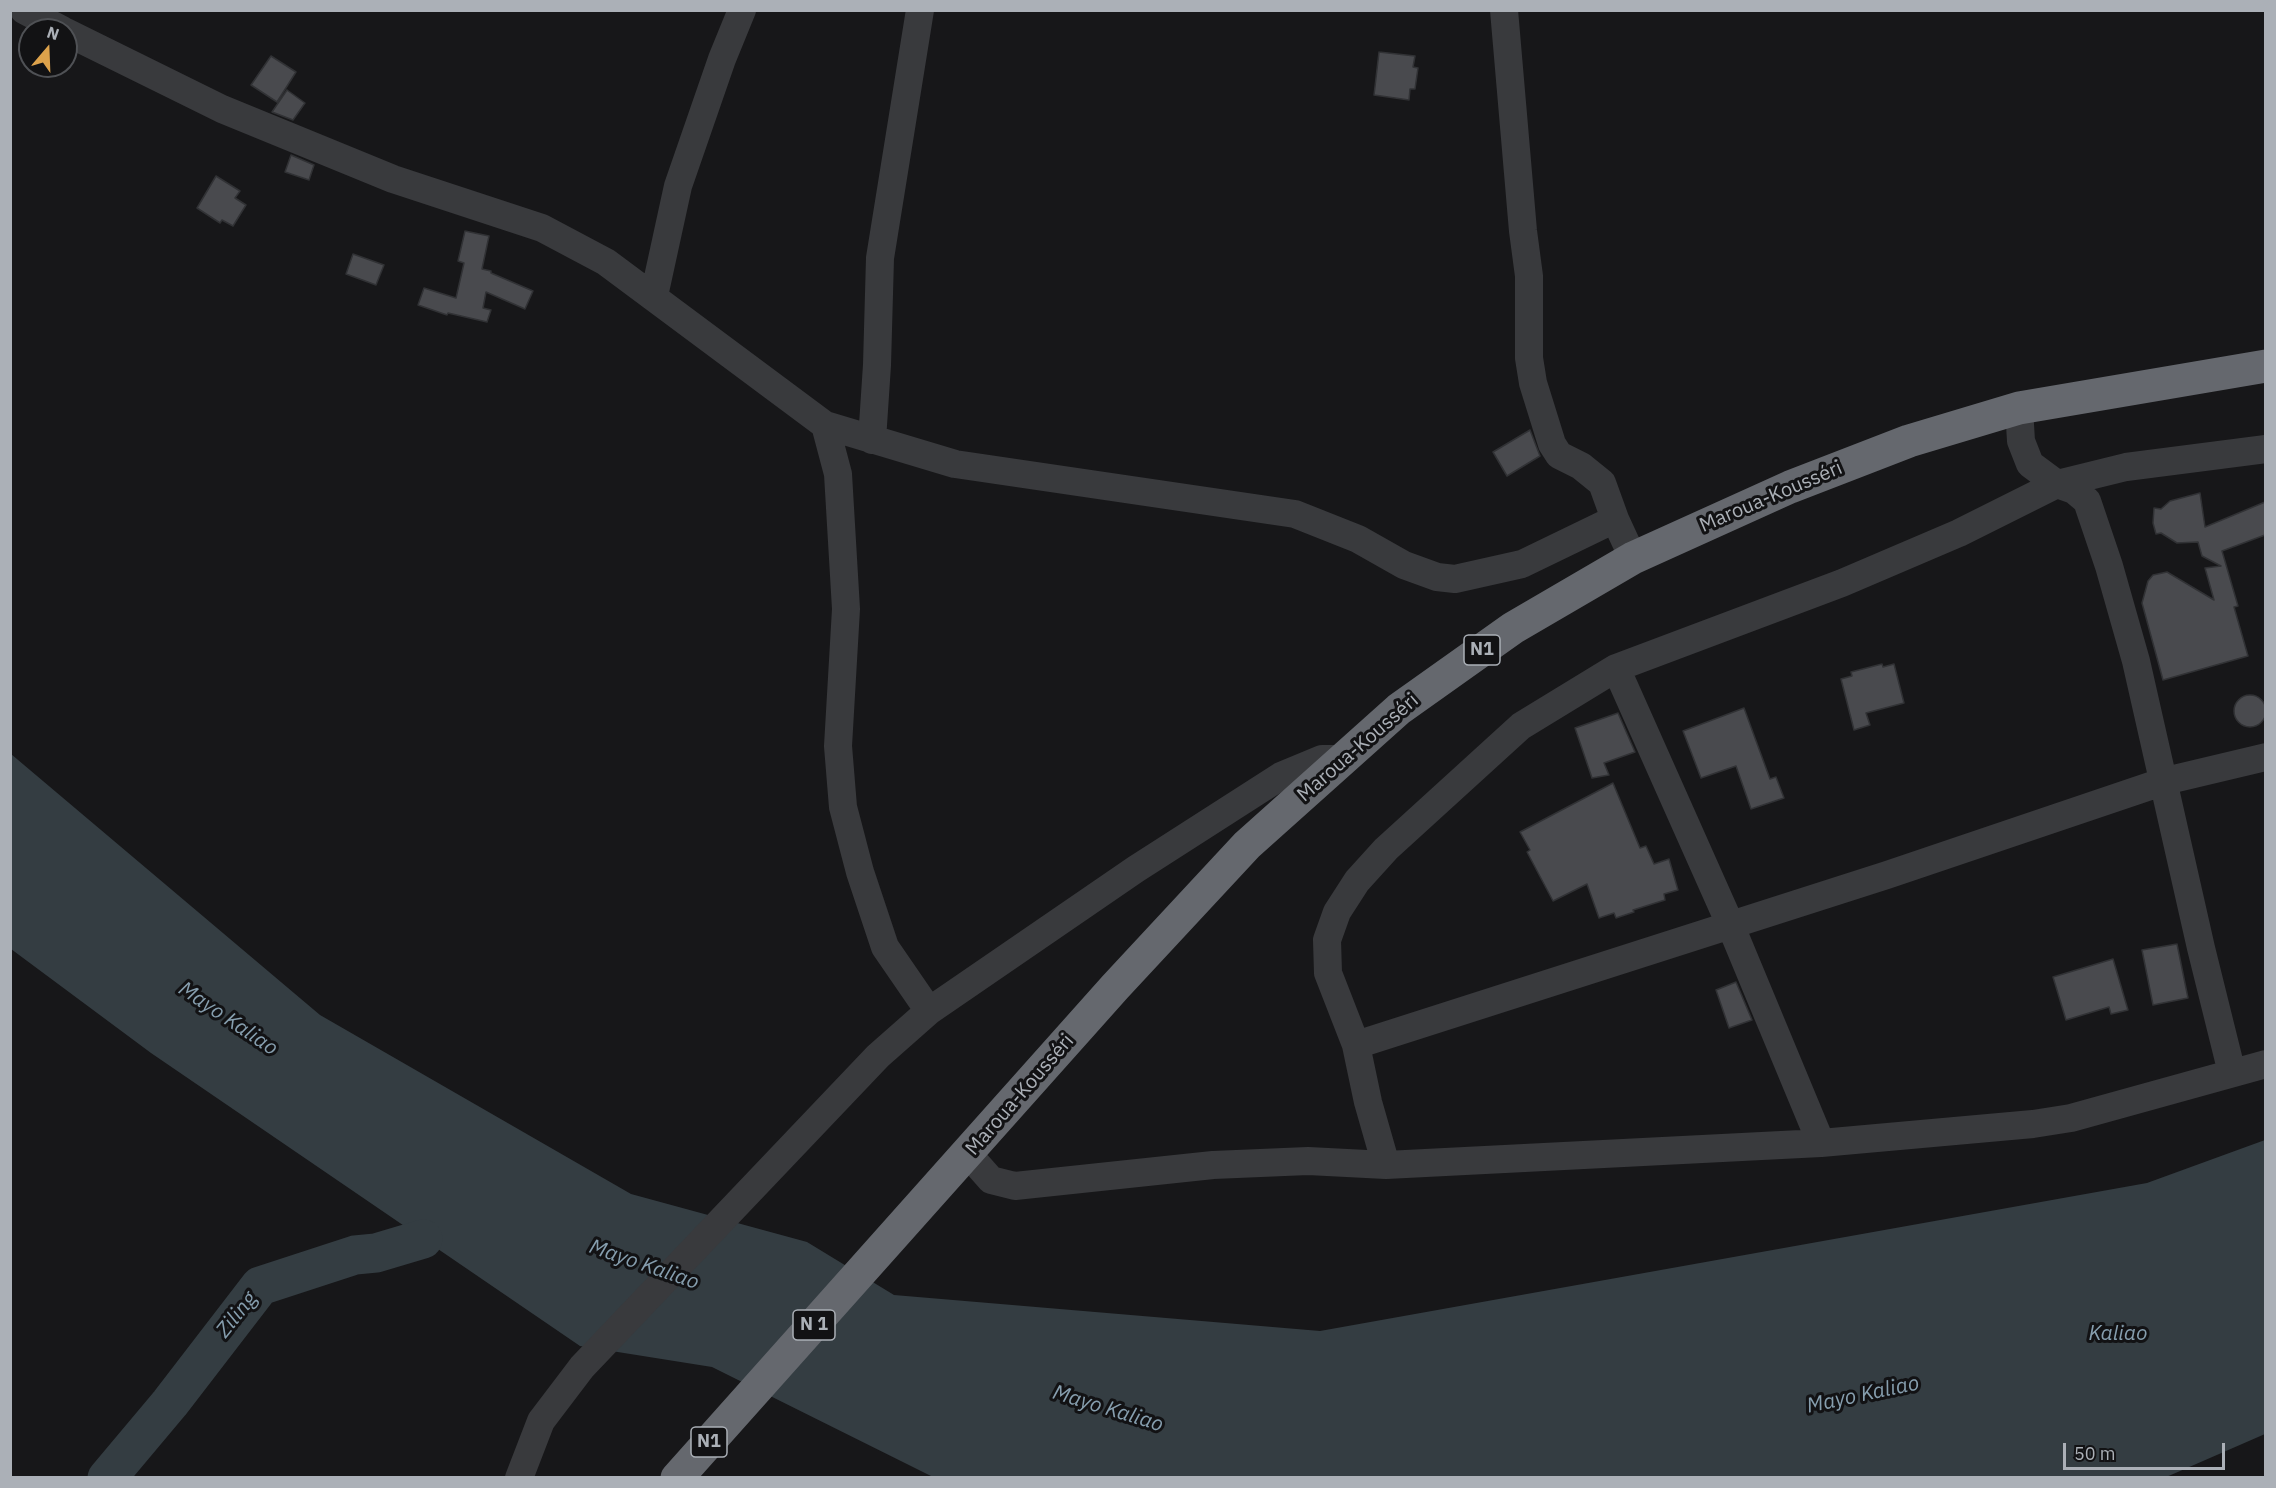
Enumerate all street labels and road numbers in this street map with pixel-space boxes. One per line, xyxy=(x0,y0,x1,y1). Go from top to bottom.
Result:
street label: Maroua-Kousséri xyxy=(1696,456,1846,538)
road number: N1 xyxy=(1464,635,1500,665)
street label: Maroua-Kousséri xyxy=(1293,689,1423,807)
street label: Maroua-Kousséri xyxy=(961,1030,1079,1160)
road number: N 1 xyxy=(793,1310,835,1340)
road number: N1 xyxy=(691,1427,727,1457)

